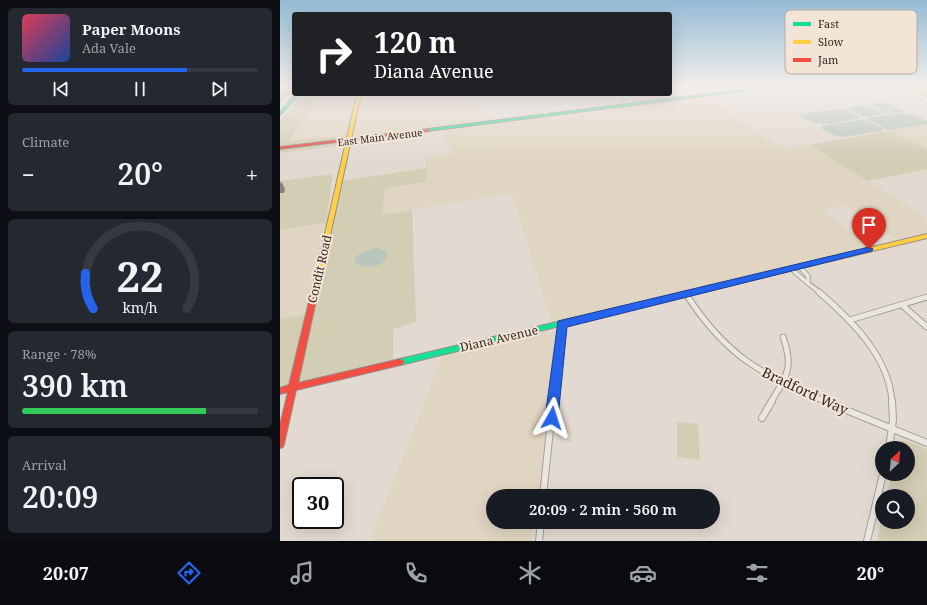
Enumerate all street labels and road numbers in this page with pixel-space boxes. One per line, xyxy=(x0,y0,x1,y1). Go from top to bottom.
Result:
street label: East Main Avenue xyxy=(337,125,423,149)
street label: Condit Road xyxy=(303,233,336,305)
street label: Diana Avenue xyxy=(458,321,540,356)
street label: Bradford Way xyxy=(759,362,852,419)

